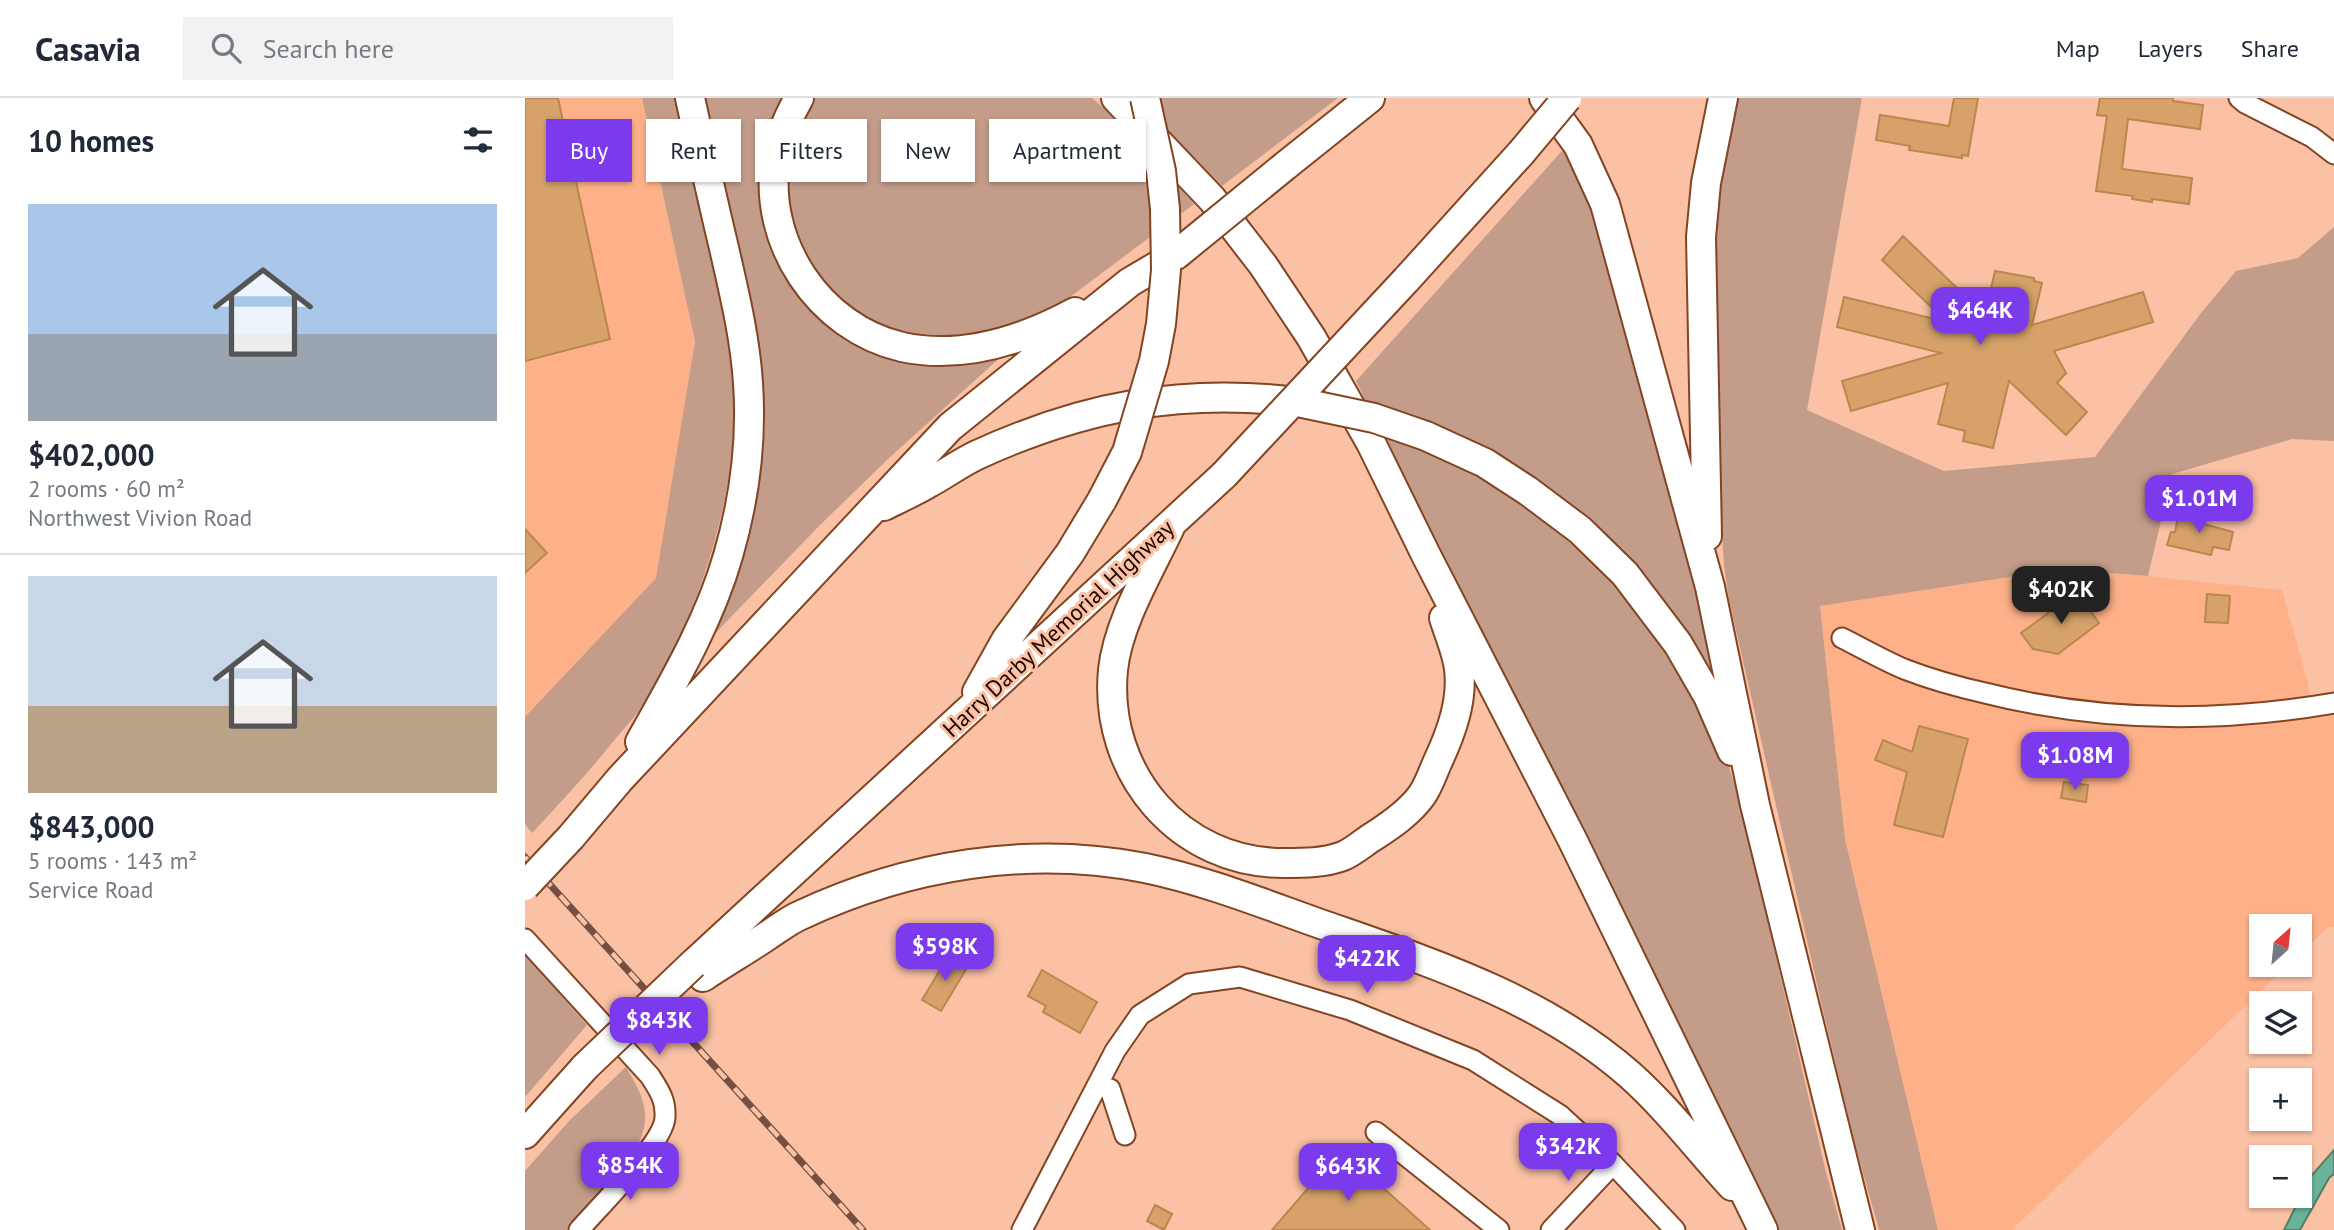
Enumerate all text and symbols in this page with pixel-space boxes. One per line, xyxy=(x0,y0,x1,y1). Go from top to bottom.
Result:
search box xyxy=(183,17,673,80)
text: Casavia xyxy=(35,27,141,70)
icon: search xyxy=(207,29,245,67)
text: Search here xyxy=(263,32,394,65)
text: Map xyxy=(2056,33,2100,64)
text: Layers xyxy=(2138,33,2203,64)
text: Share xyxy=(2241,33,2299,64)
chip: Buy xyxy=(546,119,632,182)
chip: Rent xyxy=(646,119,741,182)
chip: Filters xyxy=(755,119,867,182)
chip: New xyxy=(881,119,975,182)
chip: Apartment xyxy=(989,119,1146,182)
text: 10 homes xyxy=(28,121,154,160)
icon: filters xyxy=(459,121,497,159)
icon: home xyxy=(200,249,326,375)
pin: $464K xyxy=(1931,288,2029,347)
text: $464K xyxy=(1947,295,2013,324)
text: $402,000 xyxy=(28,435,155,474)
text: 2 rooms · 60 m² xyxy=(28,474,185,503)
pin: $1.01M xyxy=(2142,476,2256,535)
text: $1.01M xyxy=(2161,483,2237,512)
text: Northwest Vivion Road xyxy=(28,503,252,532)
street label: Harry Darby Memorial Highway xyxy=(936,513,1180,743)
pin: $402K xyxy=(2012,566,2110,626)
text: $402K xyxy=(2028,574,2094,603)
icon: home xyxy=(200,621,326,747)
pin: $1.08M xyxy=(2018,732,2132,792)
text: $1.08M xyxy=(2037,740,2113,769)
text: $843,000 xyxy=(28,807,155,846)
text: 5 rooms · 143 m² xyxy=(28,846,197,875)
text: Service Road xyxy=(28,875,153,904)
north arrow xyxy=(2249,914,2312,976)
map controls xyxy=(2249,914,2312,1208)
pin: $598K xyxy=(896,924,994,983)
text: $598K xyxy=(912,931,978,960)
pin: $422K xyxy=(1318,936,1416,995)
text: $422K xyxy=(1334,943,1400,972)
button: layers xyxy=(2249,991,2312,1054)
pin: $843K xyxy=(610,998,708,1057)
text: $843K xyxy=(626,1005,692,1034)
button: + xyxy=(2249,1068,2312,1131)
pin: $342K xyxy=(1519,1124,1617,1183)
text: $342K xyxy=(1535,1131,1601,1160)
pin: $854K xyxy=(581,1142,679,1202)
pin: $643K xyxy=(1299,1144,1397,1203)
button: − xyxy=(2249,1145,2312,1208)
text: $854K xyxy=(597,1150,663,1179)
text: $643K xyxy=(1315,1151,1381,1180)

